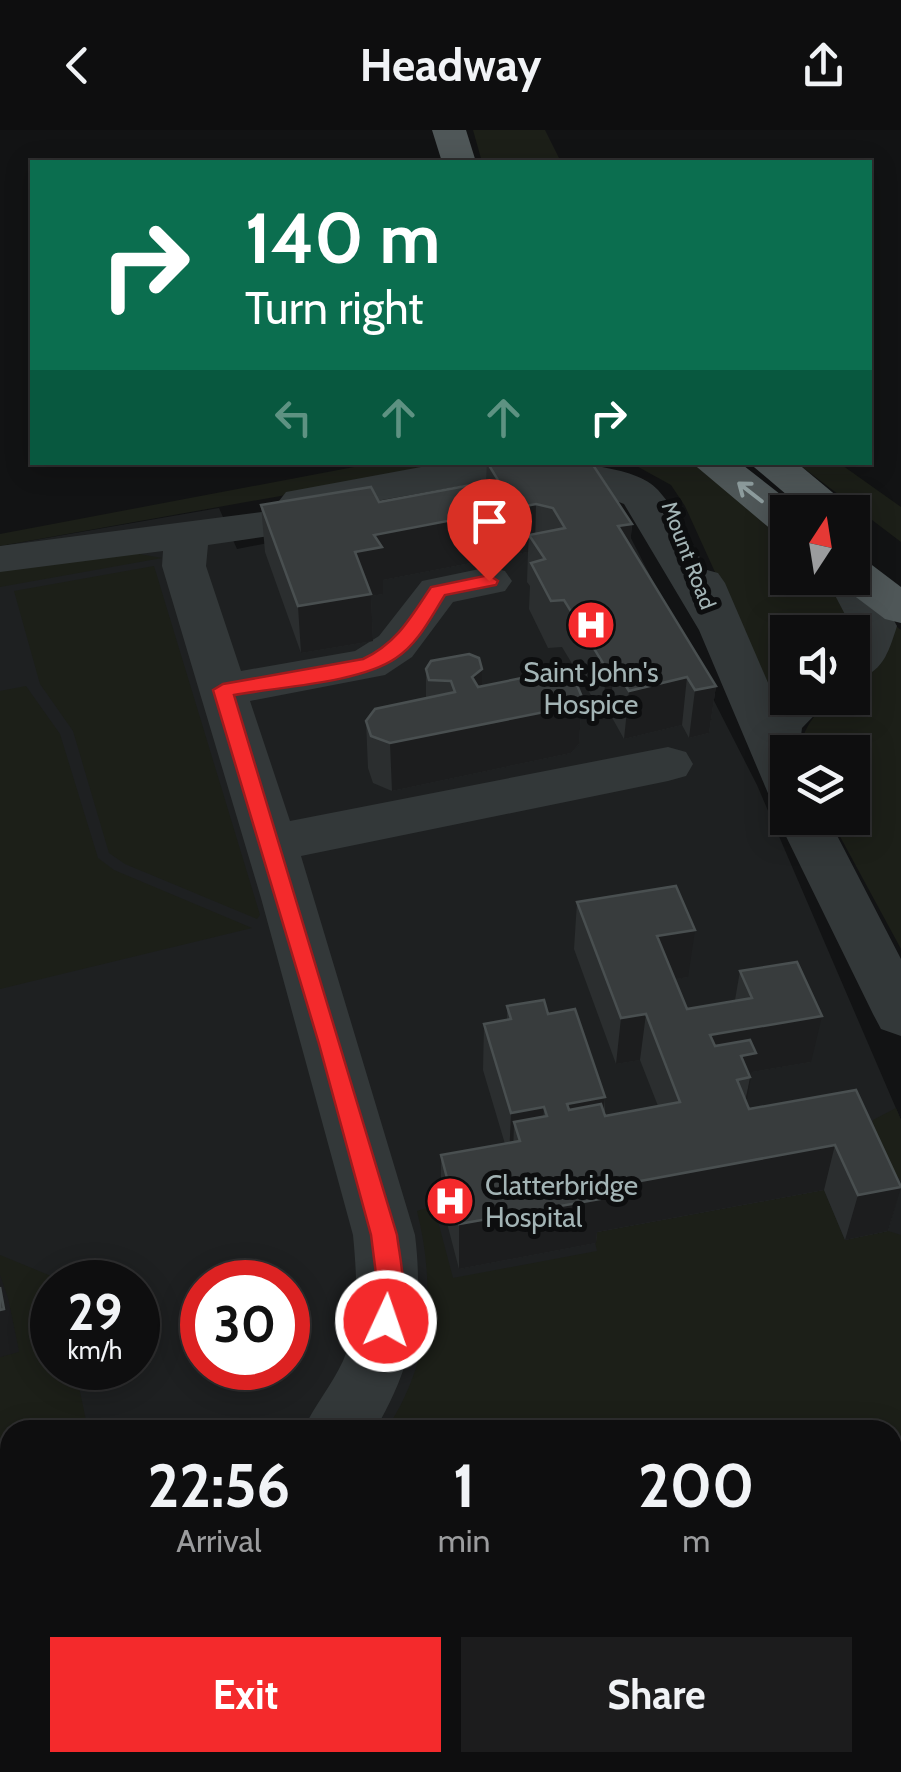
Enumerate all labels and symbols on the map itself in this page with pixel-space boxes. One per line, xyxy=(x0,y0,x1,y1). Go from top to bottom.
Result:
pin xyxy=(447,479,532,582)
one-way arrow xyxy=(737,482,763,504)
north arrow xyxy=(770,495,870,595)
street label: Mount Road xyxy=(656,497,721,613)
hospital icon: Saint John's Hospice xyxy=(565,599,617,651)
place label: Saint John's Hospice xyxy=(523,655,659,721)
place label: Clatterbridge Hospital xyxy=(485,1168,638,1234)
hospital icon: Clatterbridge Hospital xyxy=(424,1175,476,1227)
speed limit sign: 30 xyxy=(180,1260,310,1390)
position arrow xyxy=(334,1269,438,1373)

